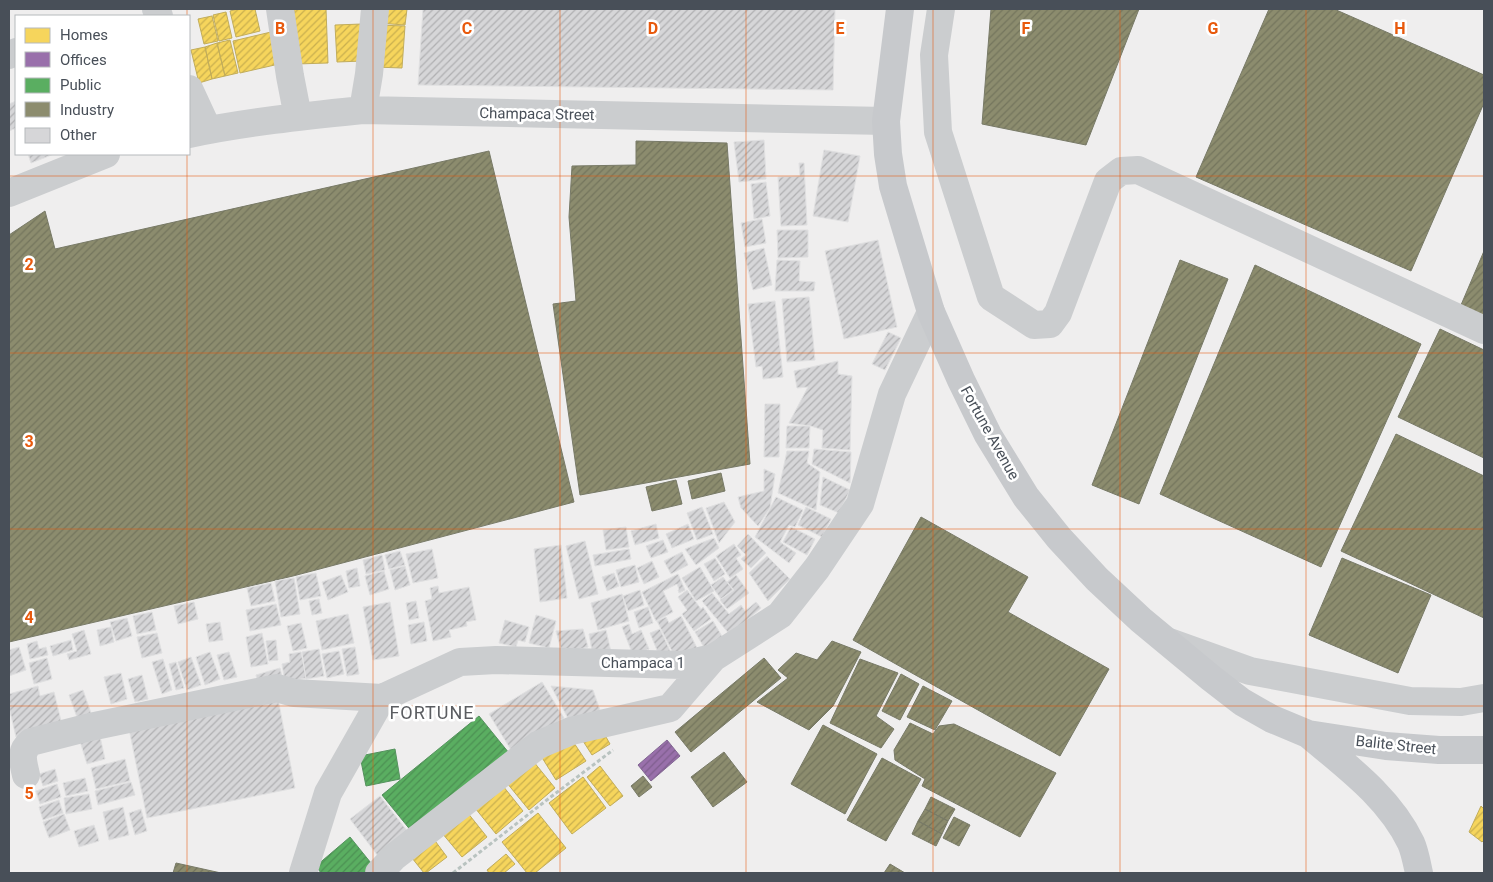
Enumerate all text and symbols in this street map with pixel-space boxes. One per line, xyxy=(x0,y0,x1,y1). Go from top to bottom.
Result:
legend xyxy=(15,15,190,155)
text: B xyxy=(275,19,285,38)
text: C xyxy=(462,19,472,38)
text: D xyxy=(648,19,658,38)
text: E xyxy=(836,19,845,38)
text: F xyxy=(1022,19,1031,38)
text: G xyxy=(1208,19,1219,38)
text: H xyxy=(1394,19,1406,38)
text: Homes xyxy=(60,26,108,44)
text: Offices xyxy=(60,51,107,69)
text: Public xyxy=(60,76,101,94)
text: Industry xyxy=(60,101,114,119)
street label: Champaca Street xyxy=(479,104,595,124)
text: Other xyxy=(60,126,97,144)
text: 2 xyxy=(24,255,34,274)
street label: Fortune Avenue xyxy=(957,383,1023,483)
text: 3 xyxy=(24,432,34,451)
text: 4 xyxy=(24,608,34,627)
street label: Champaca 1 xyxy=(601,654,685,672)
district label: FORTUNE xyxy=(389,702,475,723)
street label: Balite Street xyxy=(1355,732,1437,758)
text: 5 xyxy=(24,784,34,803)

